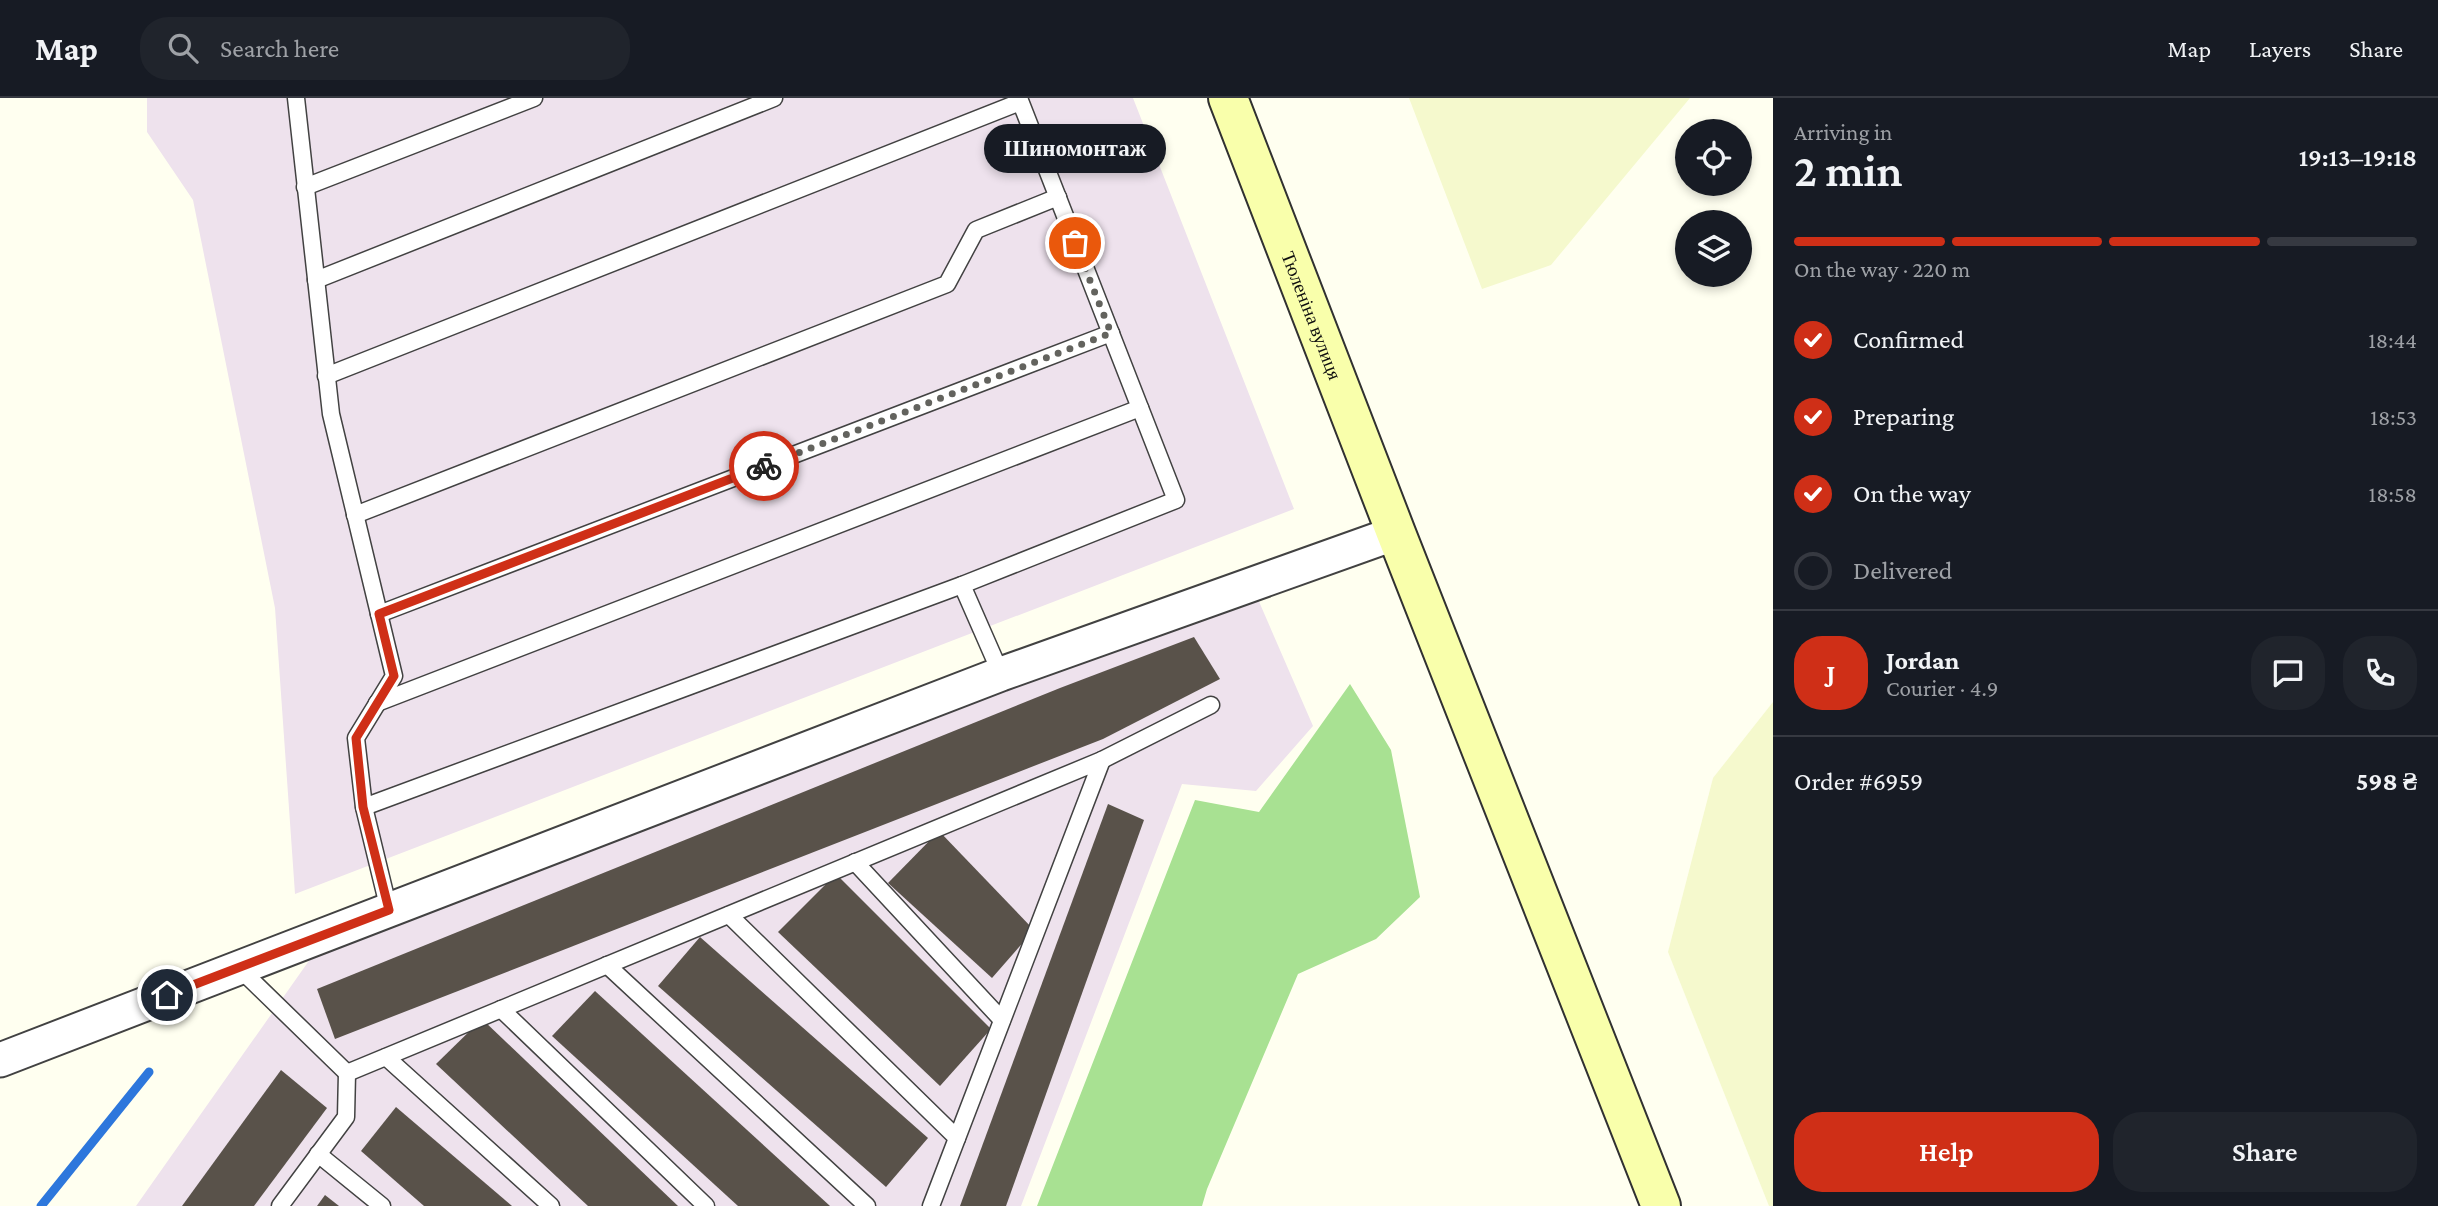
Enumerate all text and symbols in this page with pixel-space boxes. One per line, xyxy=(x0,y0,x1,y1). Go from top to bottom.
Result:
search box xyxy=(140,17,630,80)
icon: search xyxy=(164,29,202,67)
text: Map xyxy=(35,30,98,67)
text: Search here xyxy=(220,34,339,63)
text: Map xyxy=(2167,35,2211,62)
text: Layers xyxy=(2249,35,2311,62)
text: Share xyxy=(2349,35,2403,62)
map controls xyxy=(1675,119,1752,287)
button: locate xyxy=(1675,119,1752,196)
text: Arriving in xyxy=(1794,119,1892,145)
callout: Шиномонтаж xyxy=(984,124,1166,173)
text: Шиномонтаж xyxy=(1004,135,1146,161)
text: 19:13–19:18 xyxy=(2299,143,2417,172)
text: 2 min xyxy=(1794,145,1902,196)
button: layers xyxy=(1675,210,1752,287)
pin xyxy=(1045,213,1105,273)
icon: bag xyxy=(1056,224,1094,262)
street label: Тюленіна вулиця xyxy=(1277,249,1346,383)
text: On the way · 220 m xyxy=(1794,256,1970,282)
icon: check xyxy=(1794,321,1832,359)
text: Confirmed xyxy=(1853,325,1964,354)
text: 18:44 xyxy=(2368,327,2417,353)
icon: check xyxy=(1794,398,1832,436)
text: Preparing xyxy=(1853,402,1954,431)
text: 18:53 xyxy=(2370,404,2417,430)
courier xyxy=(729,431,799,501)
icon: bike xyxy=(745,447,783,485)
icon: check xyxy=(1794,475,1832,513)
text: On the way xyxy=(1853,479,1971,508)
text: 18:58 xyxy=(2369,481,2417,507)
text: Delivered xyxy=(1853,556,1952,585)
button: chat xyxy=(2251,636,2325,710)
button: phone xyxy=(2343,636,2417,710)
text: Jordan xyxy=(1886,646,1960,675)
text: J xyxy=(1827,659,1835,688)
text: Courier · 4.9 xyxy=(1886,675,1998,701)
text: Order #6959 xyxy=(1794,767,1923,796)
text: 598 ₴ xyxy=(2356,767,2417,796)
pin xyxy=(137,965,197,1025)
icon: home xyxy=(148,976,186,1014)
button: Help xyxy=(1794,1112,2099,1192)
button: Share xyxy=(2113,1112,2417,1192)

